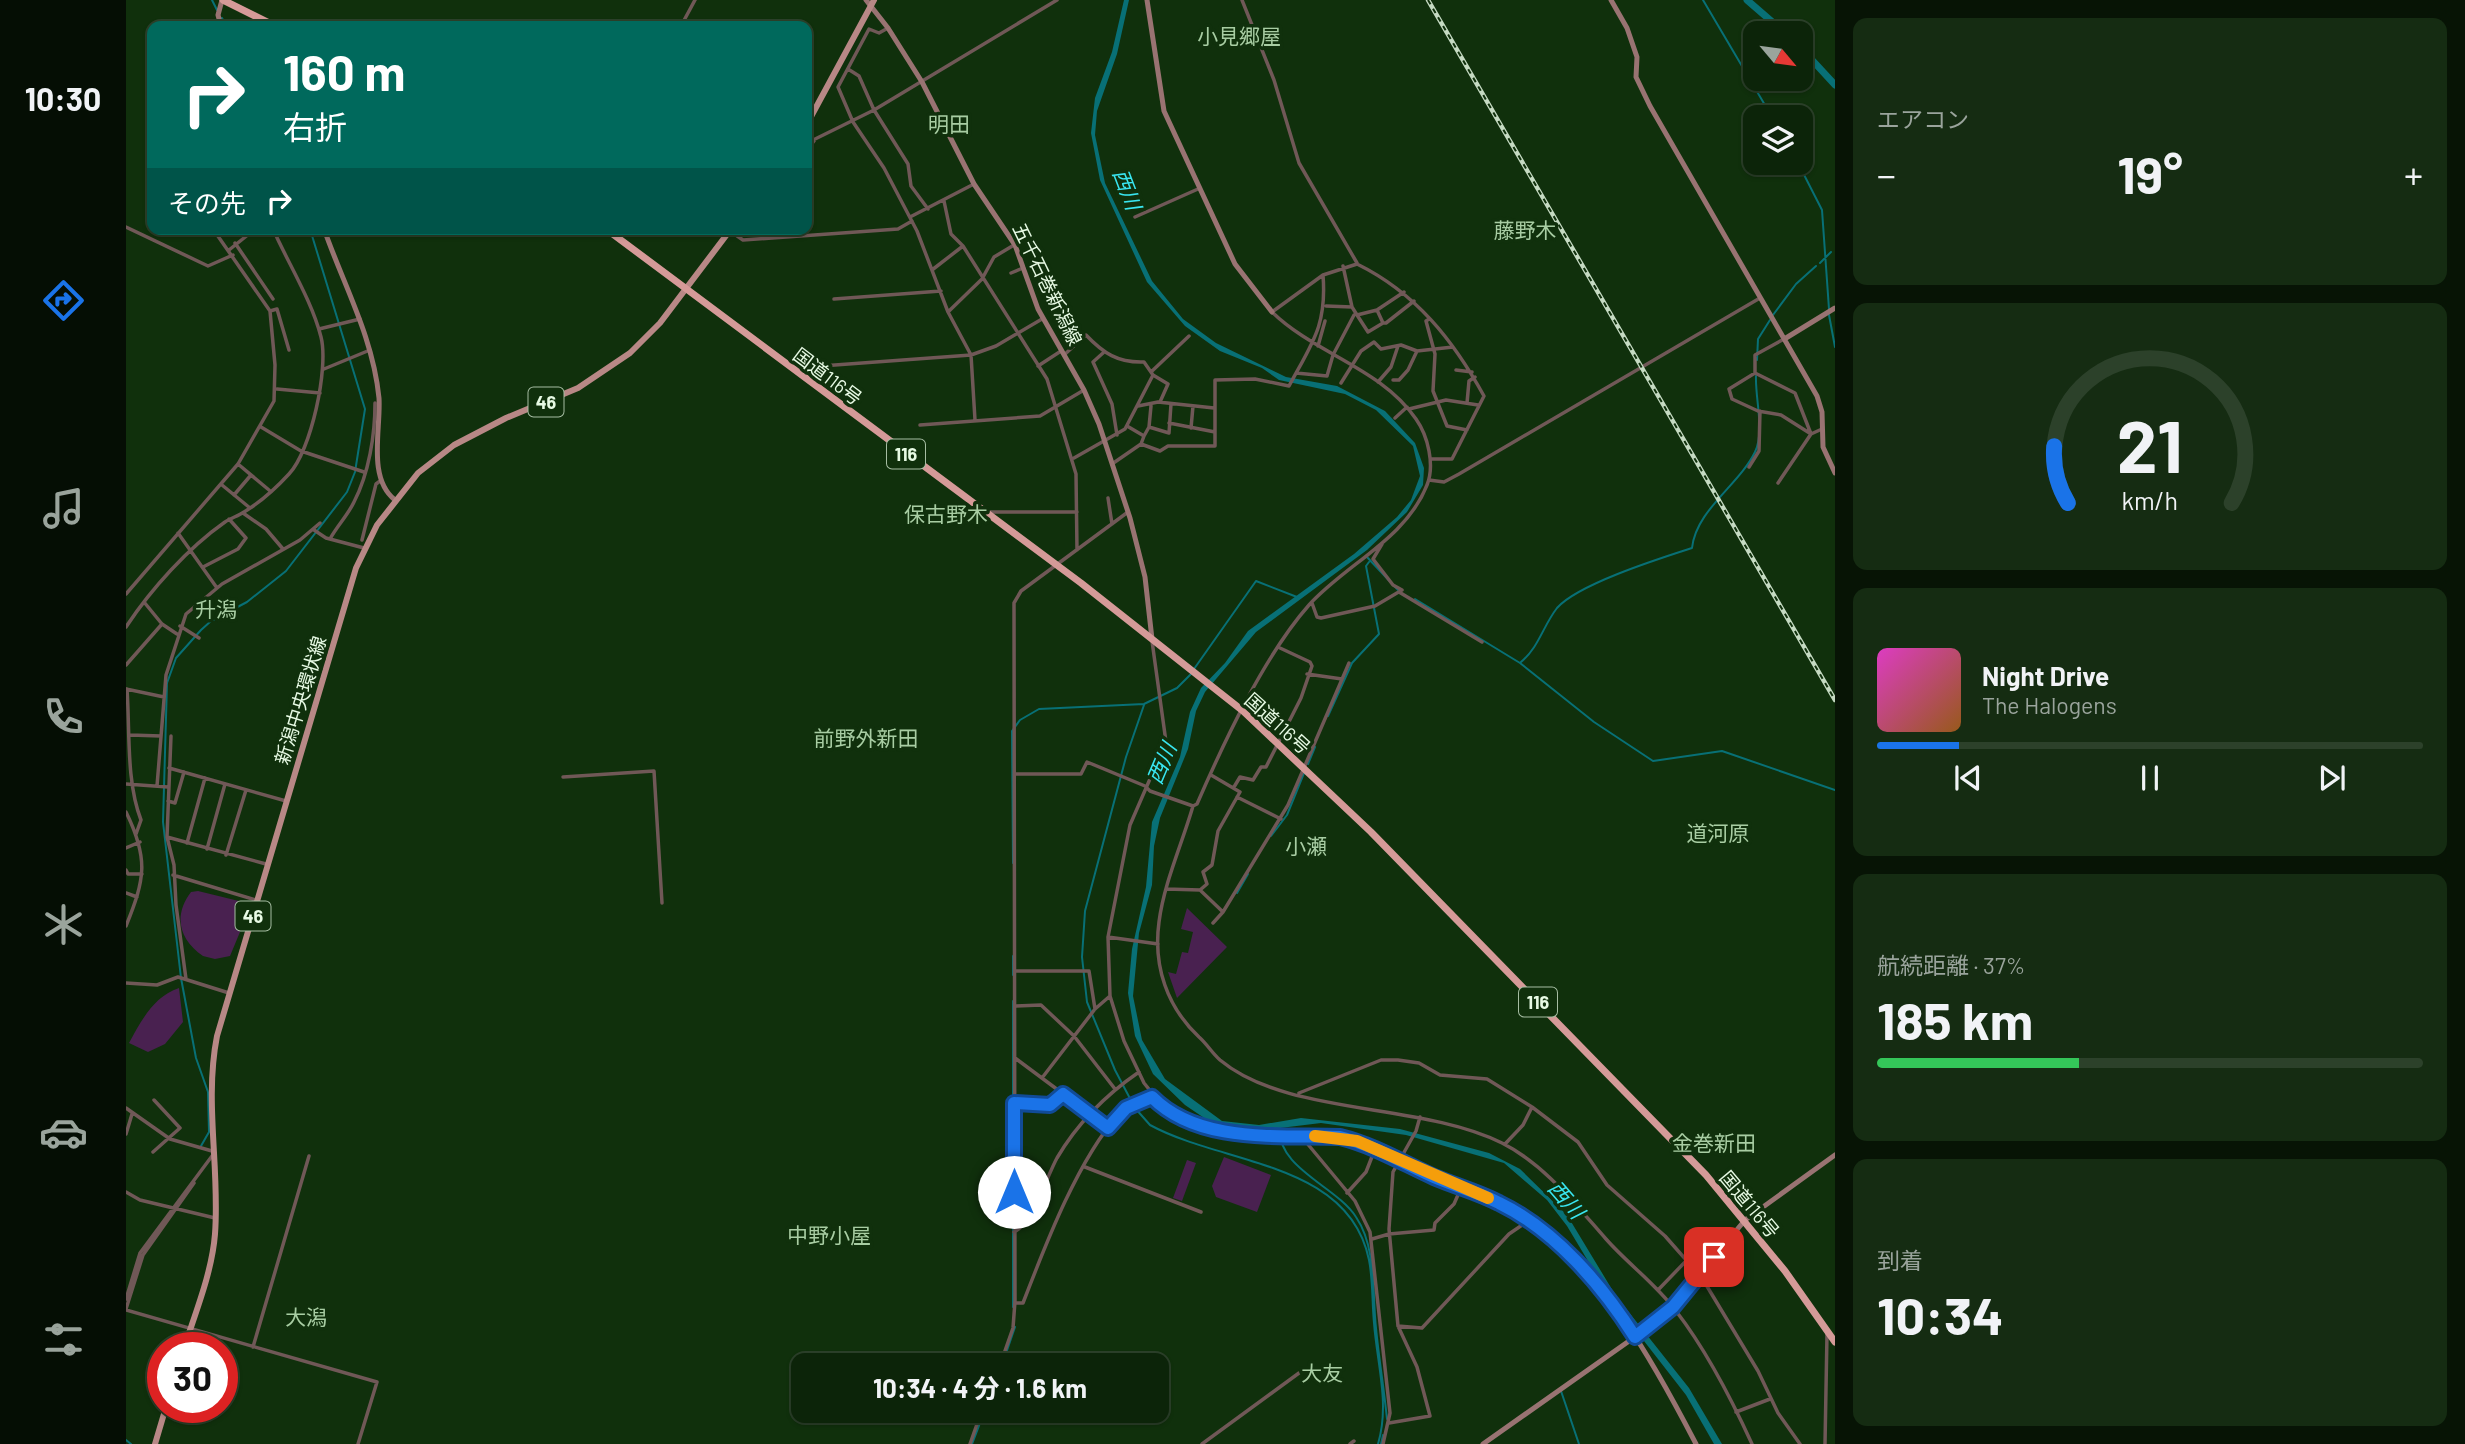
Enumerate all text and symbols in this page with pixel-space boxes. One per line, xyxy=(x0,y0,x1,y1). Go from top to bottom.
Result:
north arrow xyxy=(1743,21,1813,91)
map controls xyxy=(1743,21,1813,175)
district label: 小見郷屋 xyxy=(1197,23,1281,48)
text: 160 m xyxy=(283,42,405,101)
icon: right xyxy=(168,49,259,140)
text: 10:30 xyxy=(25,79,101,117)
button: layers xyxy=(1743,105,1813,175)
text: エアコン xyxy=(1877,105,1969,133)
text: 右折 xyxy=(283,107,347,145)
district label: 明田 xyxy=(928,111,970,136)
text: 19° xyxy=(2117,142,2183,204)
text: − xyxy=(1877,151,1896,197)
text: + xyxy=(2404,151,2423,197)
water label: 西川 xyxy=(1109,165,1148,215)
icon: right xyxy=(260,182,298,220)
text: その先 xyxy=(168,187,246,218)
district label: 藤野木 xyxy=(1494,217,1557,242)
street label: 五千石巻新潟線 xyxy=(1009,219,1087,349)
icon: directions xyxy=(39,276,88,325)
street label: 国道116号 xyxy=(789,343,867,409)
road number: 46 xyxy=(528,388,564,416)
text: 21 xyxy=(2117,400,2183,488)
road number: 116 xyxy=(887,440,925,468)
icon: music xyxy=(39,484,88,533)
text: km/h xyxy=(2122,485,2178,515)
district label: 保古野木 xyxy=(904,501,988,526)
district label: 升潟 xyxy=(195,596,237,621)
street label: 新潟中央環状線 xyxy=(270,633,330,767)
text: Night Drive xyxy=(1982,660,2109,691)
street label: 国道116号 xyxy=(1241,688,1315,758)
text: The Halogens xyxy=(1982,691,2117,719)
icon: phone xyxy=(39,692,88,741)
district label: 前野外新田 xyxy=(814,725,919,750)
water label: 西川 xyxy=(1141,737,1181,787)
icon: previous xyxy=(1949,759,1987,797)
icon: pause xyxy=(2131,759,2169,797)
icon: next xyxy=(2313,759,2351,797)
district label: 道河原 xyxy=(1687,820,1750,845)
district label: 小瀬 xyxy=(1285,833,1327,858)
icon: climate xyxy=(39,900,88,949)
road number: 46 xyxy=(236,902,270,931)
text: 航続距離 · 37% xyxy=(1877,951,2025,979)
road number: 116 xyxy=(1519,987,1557,1016)
text: 185 km xyxy=(1877,988,2033,1050)
icon: car xyxy=(39,1108,88,1157)
district label: 金巻新田 xyxy=(1672,1130,1756,1155)
position arrow xyxy=(977,1155,1051,1229)
street label: 国道116号 xyxy=(1715,1166,1785,1242)
water label: 西川 xyxy=(1544,1175,1592,1225)
district label: 中野小屋 xyxy=(787,1222,871,1247)
pin xyxy=(1684,1227,1744,1287)
icon: arrive xyxy=(1695,1238,1733,1276)
text: 到着 xyxy=(1877,1246,1923,1274)
text: 10:34 xyxy=(1877,1283,2004,1345)
district label: 大潟 xyxy=(285,1304,327,1329)
icon: filters xyxy=(39,1315,88,1364)
speed limit sign: 30 xyxy=(147,1332,238,1423)
district label: 大友 xyxy=(1301,1360,1343,1385)
text: 10:34 · 4 分 · 1.6 km xyxy=(873,1372,1087,1403)

